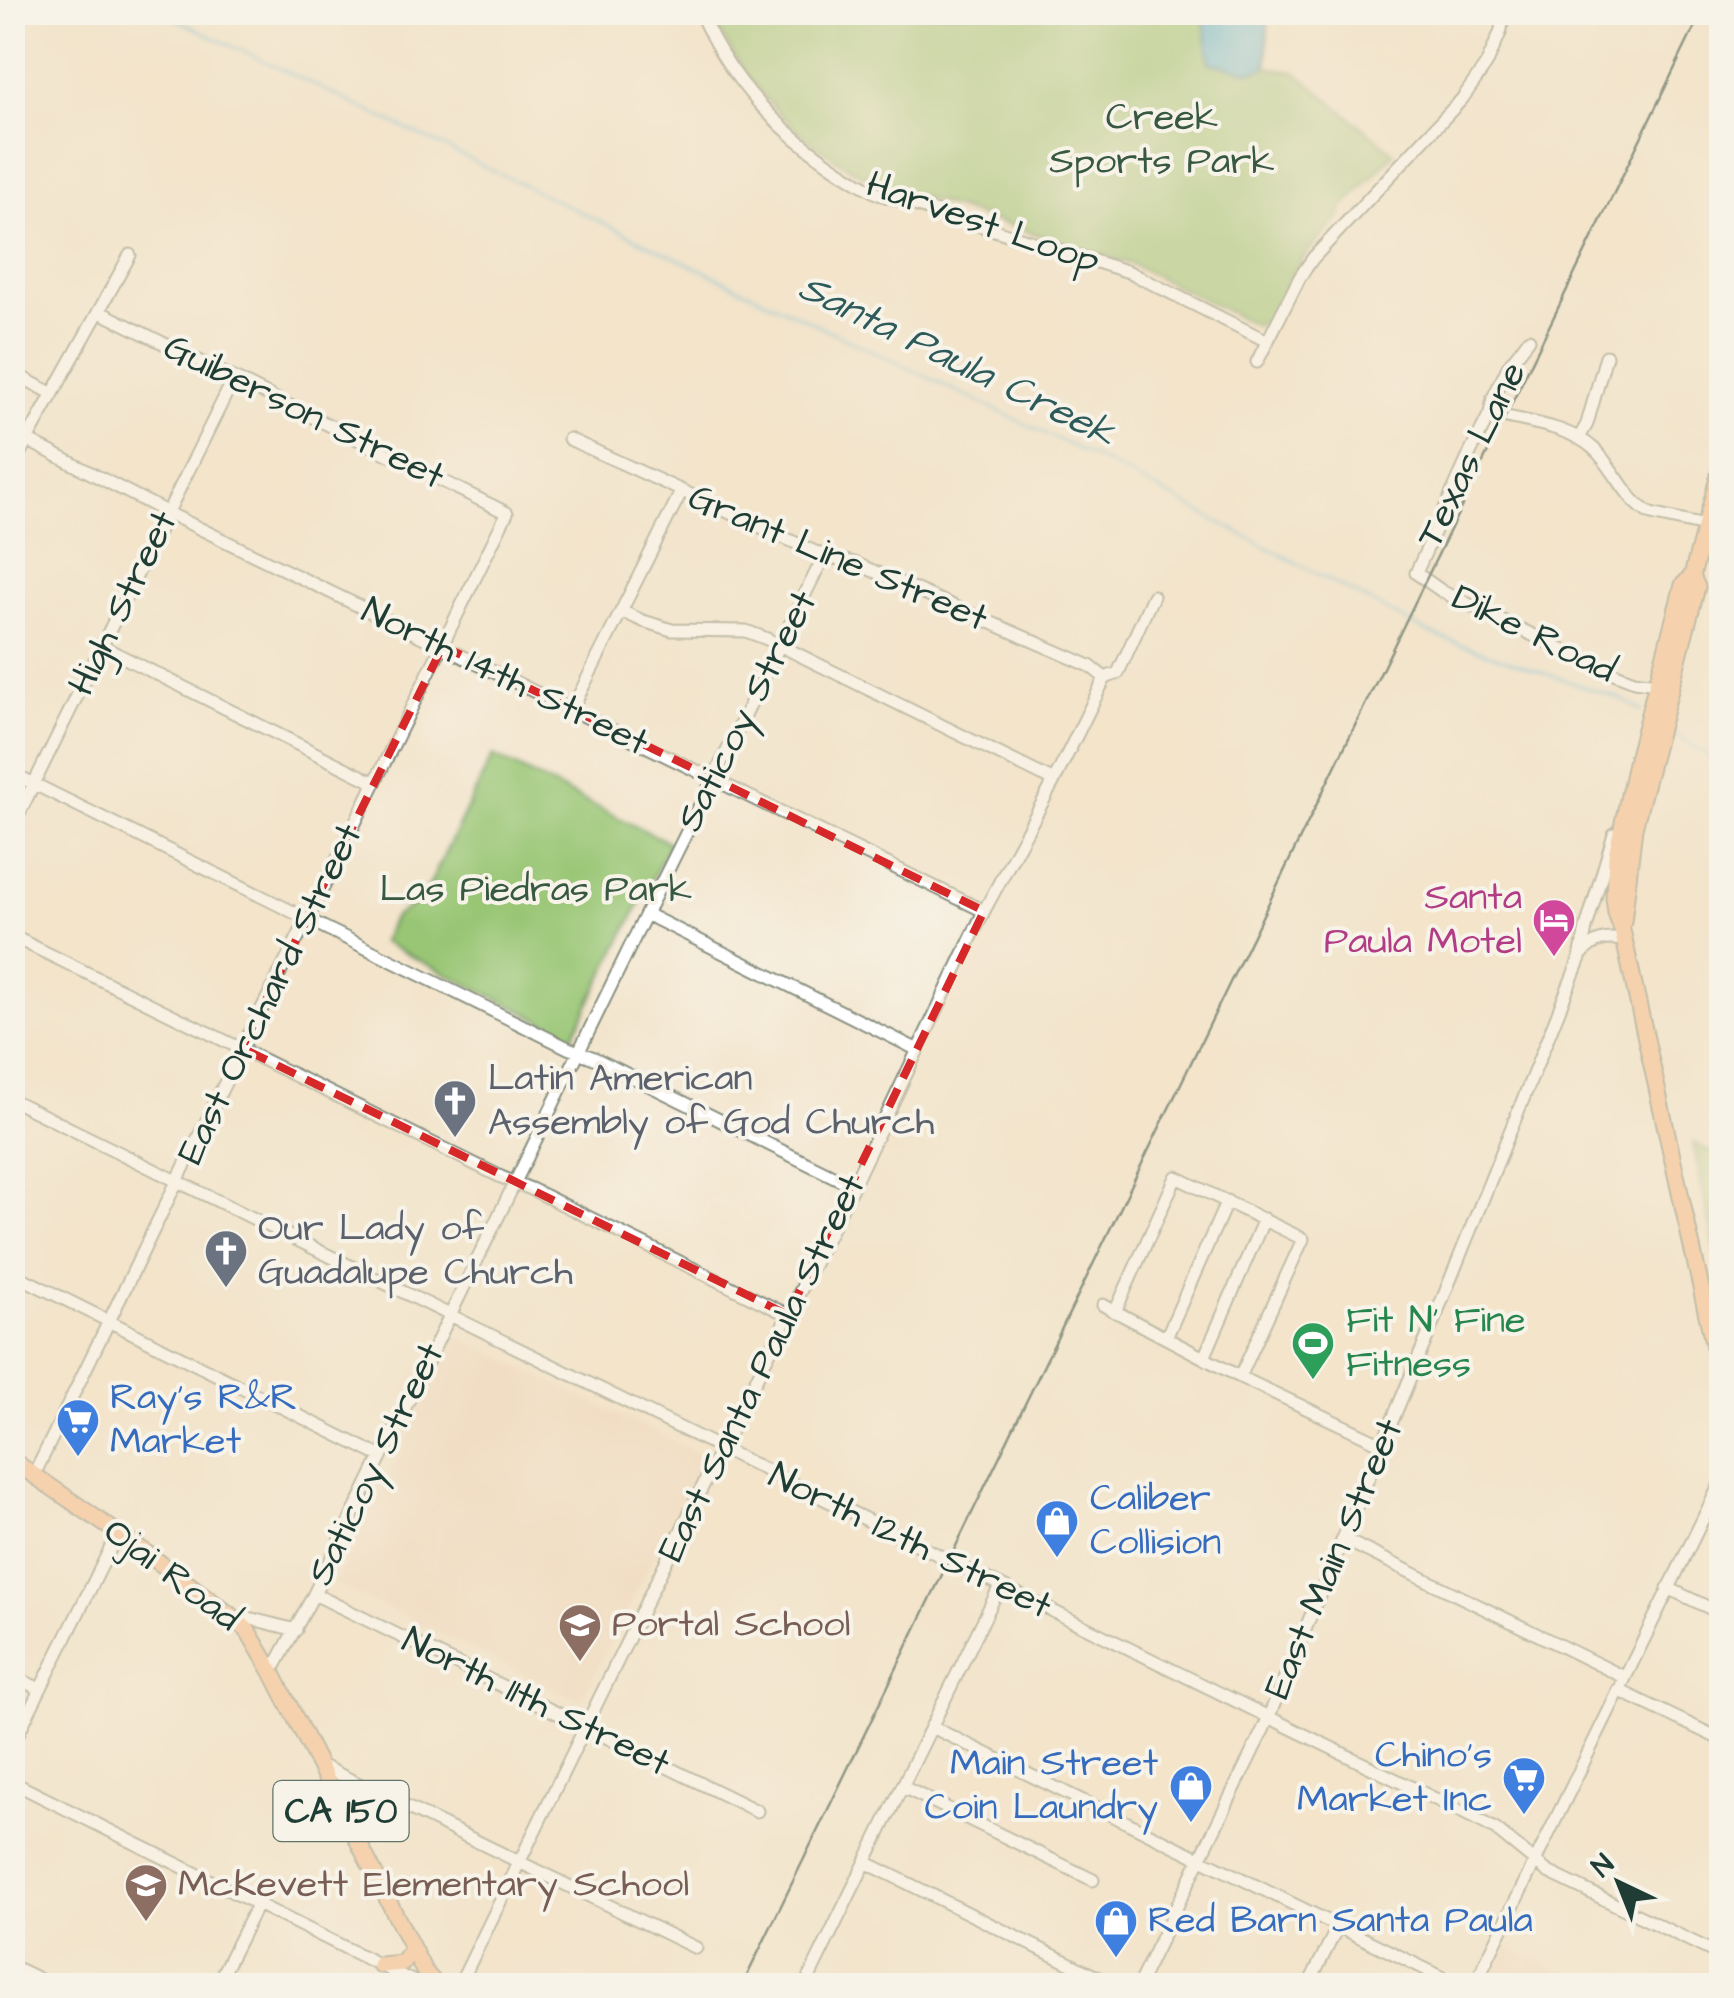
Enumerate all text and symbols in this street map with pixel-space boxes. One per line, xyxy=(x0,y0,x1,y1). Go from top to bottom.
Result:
park label: Creek Sports Park xyxy=(1049,92,1275,188)
street label: Harvest Loop xyxy=(859,159,1107,287)
water label: Santa Paula Creek xyxy=(790,261,1126,462)
street label: Guiberson Street xyxy=(155,322,453,502)
street label: Texas Lane xyxy=(1405,353,1539,557)
street label: Grant Line Street xyxy=(680,471,996,645)
street label: High Street xyxy=(56,502,190,704)
street label: Dike Road xyxy=(1443,572,1625,696)
street label: Saticoy Street xyxy=(664,582,831,841)
street label: North 14th Street xyxy=(353,585,657,769)
street label: East Orchard Street xyxy=(165,815,375,1173)
park label: Las Piedras Park xyxy=(380,864,692,916)
place label: Santa Paula Motel xyxy=(1324,872,1522,968)
hotel icon: Santa Paula Motel xyxy=(1531,897,1577,958)
place label: Latin American Assembly of God Church xyxy=(488,1053,935,1150)
church icon: Latin American Assembly of God Church xyxy=(432,1078,478,1139)
street label: East Santa Paula Street xyxy=(646,1166,878,1570)
place label: Our Lady of Guadalupe Church xyxy=(258,1203,573,1299)
church icon: Our Lady of Guadalupe Church xyxy=(203,1228,249,1289)
place label: Fit N' Fine Fitness xyxy=(1346,1295,1525,1391)
sports icon: Fit N' Fine Fitness xyxy=(1290,1320,1336,1381)
street label: Saticoy Street xyxy=(295,1334,458,1594)
place label: Ray's R&R Market xyxy=(110,1372,297,1468)
supermarket icon: Ray's R&R Market xyxy=(55,1397,101,1458)
street label: East Main Street xyxy=(1252,1411,1416,1707)
street label: North 12th Street xyxy=(760,1450,1060,1632)
place label: Caliber Collision xyxy=(1090,1473,1221,1569)
shop icon: Caliber Collision xyxy=(1034,1498,1080,1559)
street label: Ojai Road xyxy=(93,1506,251,1644)
place label: Portal School xyxy=(612,1599,850,1651)
school or university icon: Portal School xyxy=(557,1602,603,1663)
street label: North 11th Street xyxy=(393,1615,679,1789)
place label: Chino's Market Inc xyxy=(1297,1730,1492,1826)
place label: Main Street Coin Laundry xyxy=(925,1738,1158,1835)
supermarket icon: Chino's Market Inc xyxy=(1501,1755,1547,1816)
shop icon: Main Street Coin Laundry xyxy=(1168,1763,1214,1824)
road number: CA 150 xyxy=(274,1781,408,1841)
north arrow xyxy=(1569,1833,1669,1933)
text: N xyxy=(1583,1845,1623,1886)
place label: McKevett Elementary School xyxy=(178,1859,689,1912)
school or university icon: McKevett Elementary School xyxy=(123,1862,169,1923)
place label: Red Barn Santa Paula xyxy=(1148,1895,1533,1947)
shop icon: Red Barn Santa Paula xyxy=(1093,1898,1139,1959)

